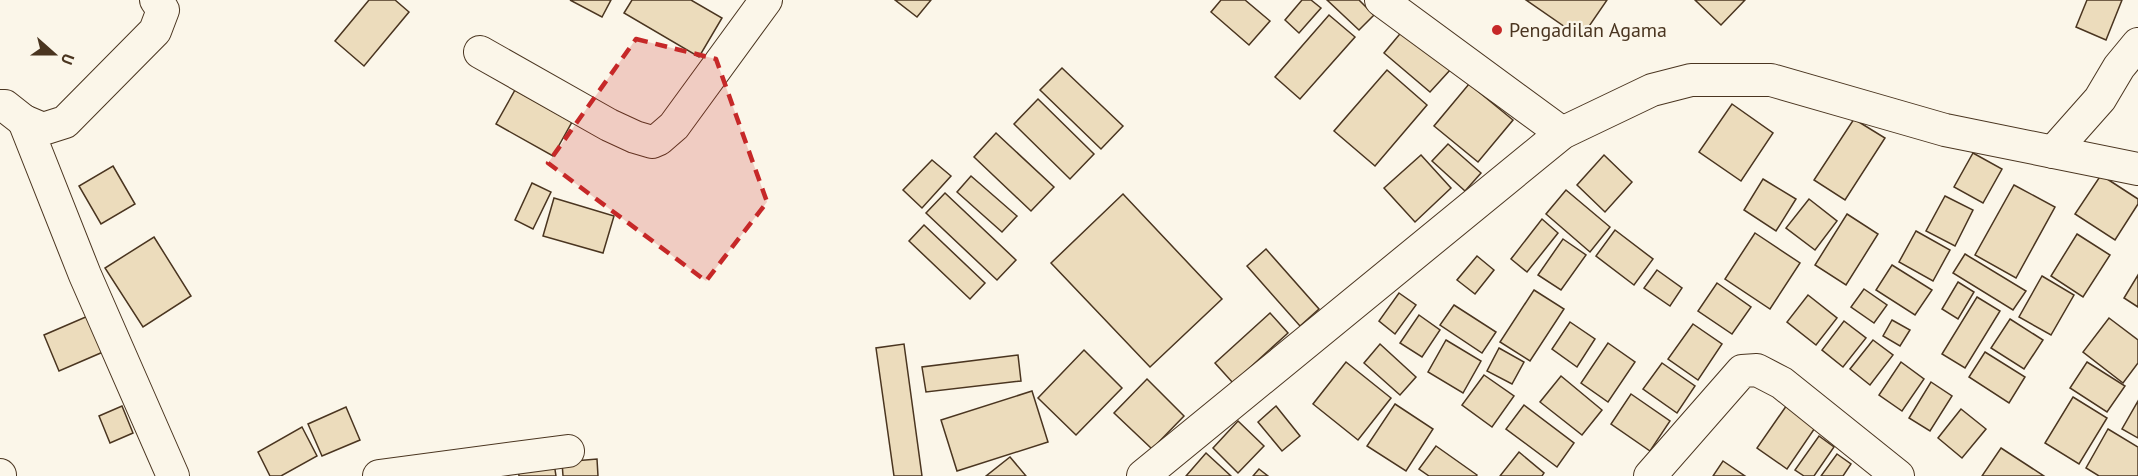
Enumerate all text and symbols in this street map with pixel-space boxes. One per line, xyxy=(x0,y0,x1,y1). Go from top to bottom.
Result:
place label: Pengadilan Agama xyxy=(1509,17,1667,43)
marker: Pengadilan Agama xyxy=(1490,23,1504,37)
north arrow xyxy=(24,24,84,84)
text: U xyxy=(57,51,79,68)

